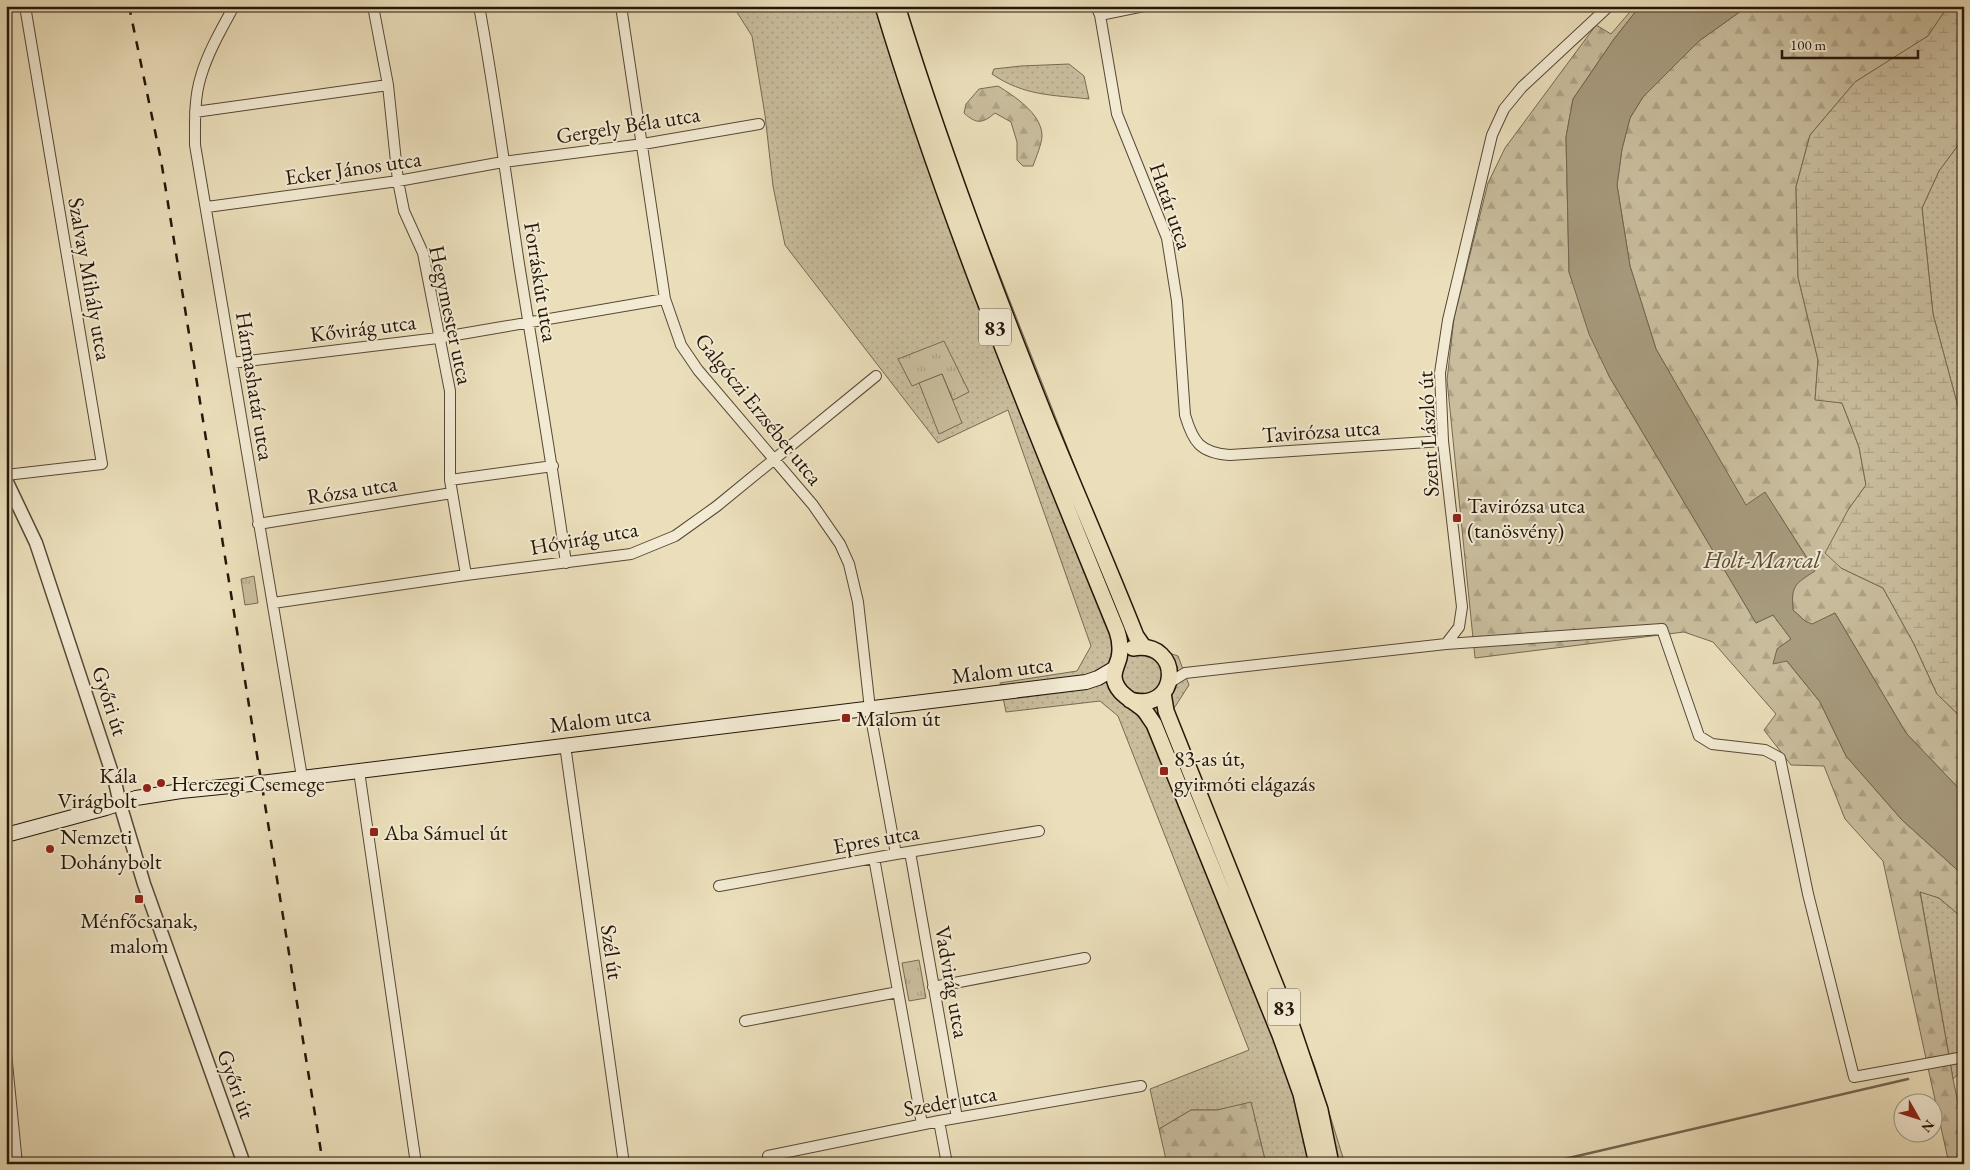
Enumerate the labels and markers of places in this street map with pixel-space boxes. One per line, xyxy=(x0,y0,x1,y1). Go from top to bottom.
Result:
place label: Tavirózsa utca (tanösvény) xyxy=(1467,491,1585,545)
marker: Tavirózsa utca (tanösvény) xyxy=(1451,512,1463,524)
place label: Malom út xyxy=(856,704,940,733)
marker: Malom út xyxy=(840,712,852,724)
place label: 83-as út, gyirmóti elágazás xyxy=(1174,744,1315,798)
place label: Kála Virágbolt xyxy=(57,761,137,815)
marker: 83-as út, gyirmóti elágazás xyxy=(1158,765,1170,777)
place label: Herczegi Csemege xyxy=(171,769,325,798)
marker: Herczegi Csemege xyxy=(155,777,167,789)
marker: Kála Virágbolt xyxy=(141,782,153,794)
place label: Aba Sámuel út xyxy=(383,818,508,847)
place label: Nemzeti Dohánybolt xyxy=(60,822,162,876)
marker: Aba Sámuel út xyxy=(368,826,380,838)
marker: Nemzeti Dohánybolt xyxy=(44,843,56,855)
marker: Ménfőcsanak, malom xyxy=(133,893,145,905)
place label: Ménfőcsanak, malom xyxy=(80,906,198,960)

